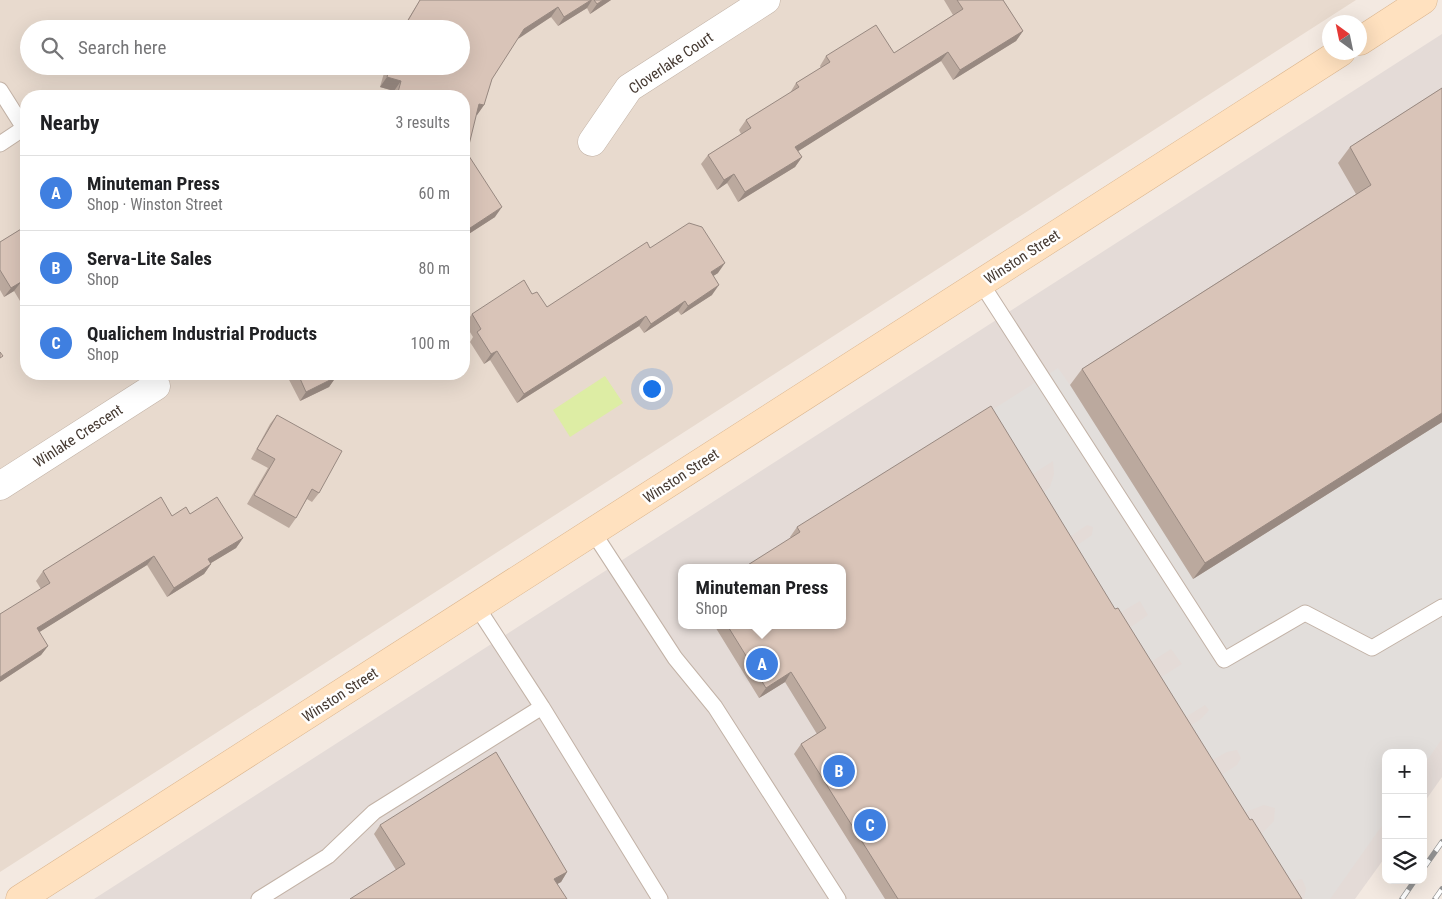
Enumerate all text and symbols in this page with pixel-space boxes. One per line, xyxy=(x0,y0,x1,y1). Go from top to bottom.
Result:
north arrow xyxy=(1322,15,1367,60)
search box xyxy=(20,20,470,75)
street label: Cloverlake Court xyxy=(625,28,717,98)
icon: search xyxy=(38,34,66,62)
text: Search here xyxy=(78,36,166,59)
text: Nearby xyxy=(40,111,99,135)
text: 3 results xyxy=(395,113,450,132)
text: Minuteman Press xyxy=(87,172,220,195)
text: A xyxy=(51,184,61,203)
text: 60 m xyxy=(418,184,450,203)
text: Shop · Winston Street xyxy=(87,195,223,214)
street label: Winston Street xyxy=(981,226,1063,288)
text: Serva-Lite Sales xyxy=(87,247,212,270)
text: B xyxy=(52,259,60,278)
text: 80 m xyxy=(418,259,450,278)
text: Shop xyxy=(87,270,119,289)
text: Qualichem Industrial Products xyxy=(87,322,317,345)
text: C xyxy=(51,334,61,353)
text: 100 m xyxy=(411,334,450,353)
text: Shop xyxy=(87,345,119,364)
your location xyxy=(639,376,665,402)
street label: Winlake Crescent xyxy=(30,401,126,471)
street label: Winston Street xyxy=(640,445,722,507)
popup xyxy=(678,564,846,629)
text: Minuteman Press xyxy=(696,576,828,599)
text: Shop xyxy=(696,599,728,618)
pin: A xyxy=(746,645,778,683)
street label: Winston Street xyxy=(299,664,381,726)
map controls xyxy=(1382,749,1427,884)
button: + xyxy=(1382,749,1427,794)
pin: B xyxy=(823,752,855,790)
button: − xyxy=(1382,794,1427,839)
pin: C xyxy=(854,806,886,844)
button: layers xyxy=(1382,839,1427,884)

